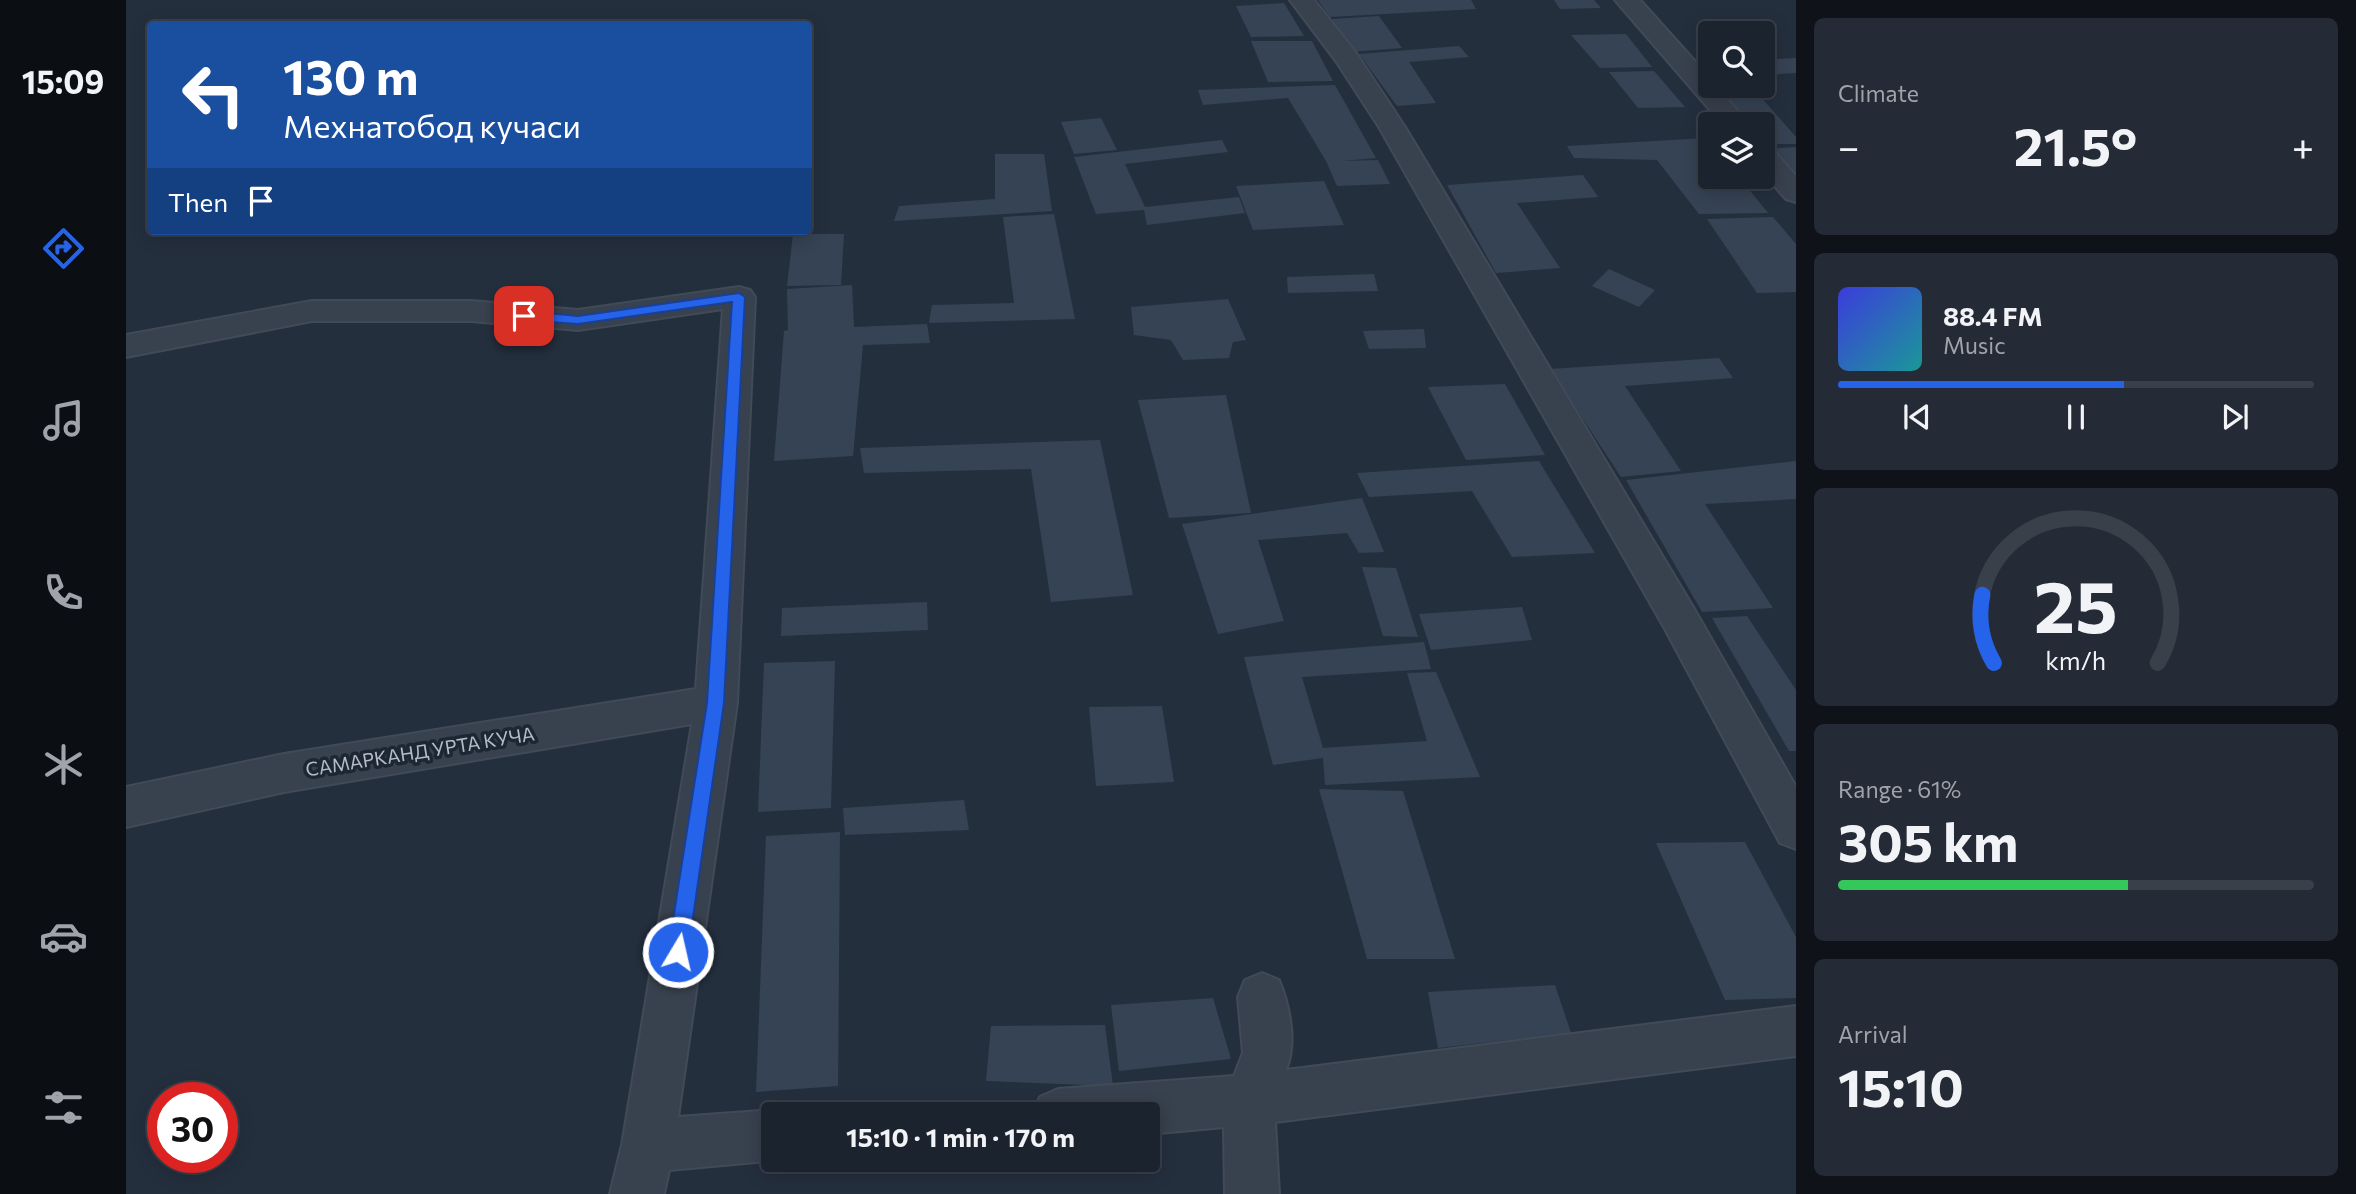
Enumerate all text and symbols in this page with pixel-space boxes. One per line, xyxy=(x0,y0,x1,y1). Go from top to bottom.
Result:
map controls xyxy=(1698,21,1775,189)
button: search xyxy=(1698,21,1775,98)
text: 130 m xyxy=(283,45,418,105)
icon: left xyxy=(168,49,259,140)
text: 15:09 xyxy=(22,61,104,101)
text: Climate xyxy=(1838,79,1919,107)
text: Мехнатобод кучаси xyxy=(283,105,581,145)
button: layers xyxy=(1698,112,1775,189)
text: 21.5° xyxy=(2014,113,2137,177)
text: − xyxy=(1838,122,1860,169)
text: + xyxy=(2292,122,2314,169)
icon: arrive xyxy=(242,182,280,220)
text: Then xyxy=(168,186,228,217)
icon: directions xyxy=(39,224,88,273)
pin xyxy=(494,286,554,346)
icon: arrive xyxy=(505,297,543,335)
text: 88.4 FM xyxy=(1943,300,2042,331)
text: Music xyxy=(1943,331,2006,359)
icon: music xyxy=(39,396,88,445)
icon: previous xyxy=(1898,398,1936,436)
icon: pause xyxy=(2057,398,2095,436)
icon: next xyxy=(2216,398,2254,436)
text: 25 xyxy=(2034,559,2118,648)
icon: phone xyxy=(39,568,88,617)
text: km/h xyxy=(2046,645,2106,675)
street label: САМАРКАНД УРТА КУЧА xyxy=(304,722,536,780)
icon: climate xyxy=(39,740,88,789)
text: Range · 61% xyxy=(1838,775,1961,803)
text: 305 km xyxy=(1838,809,2018,873)
icon: car xyxy=(39,912,88,961)
position arrow xyxy=(641,915,715,989)
text: Arrival xyxy=(1838,1020,1908,1048)
text: 15:10 xyxy=(1838,1054,1964,1118)
speed limit sign: 30 xyxy=(147,1082,238,1173)
icon: filters xyxy=(39,1083,88,1132)
text: 15:10 · 1 min · 170 m xyxy=(846,1121,1075,1152)

